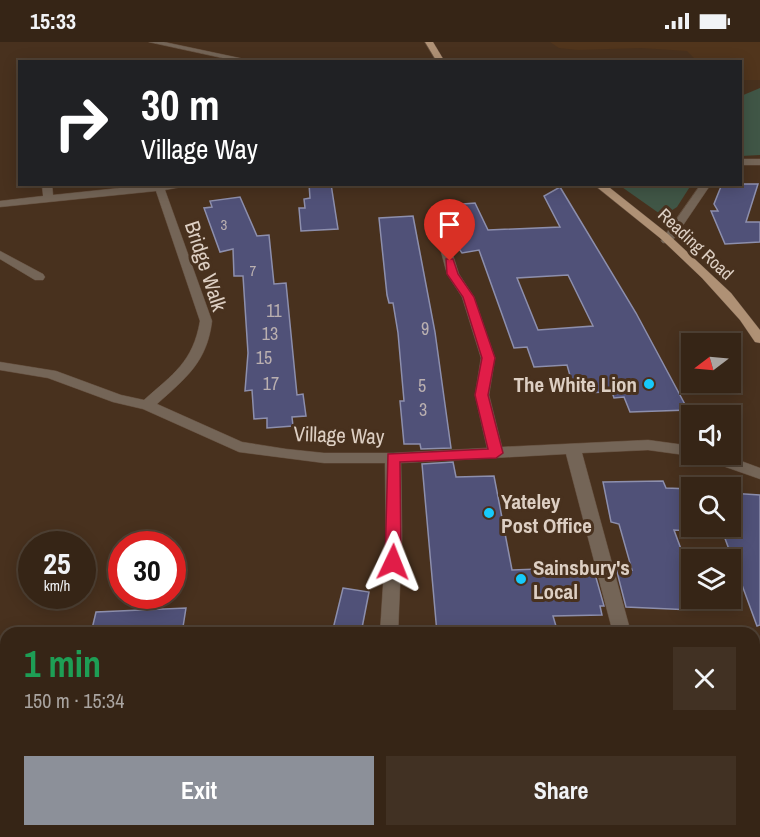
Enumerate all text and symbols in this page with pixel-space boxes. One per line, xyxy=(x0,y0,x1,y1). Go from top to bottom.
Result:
text: 15:33 xyxy=(30,6,76,36)
text: 30 m xyxy=(141,77,220,133)
icon: right xyxy=(42,84,120,162)
text: Village Way xyxy=(141,131,258,167)
pin xyxy=(424,199,475,261)
street label: Reading Road xyxy=(653,202,739,286)
icon: arrive xyxy=(433,208,466,241)
house number: 3 xyxy=(221,214,228,235)
street label: Bridge Walk xyxy=(178,217,234,315)
house number: 7 xyxy=(250,260,257,281)
house number: 11 xyxy=(266,298,282,323)
house number: 9 xyxy=(421,316,429,341)
house number: 13 xyxy=(262,321,278,346)
north arrow xyxy=(681,333,741,393)
map controls xyxy=(681,333,741,609)
house number: 15 xyxy=(256,345,272,370)
place label: The White Lion xyxy=(514,370,637,399)
house number: 17 xyxy=(263,371,279,396)
house number: 5 xyxy=(418,373,426,398)
marker: The White Lion xyxy=(642,377,656,391)
house number: 3 xyxy=(419,397,427,422)
button: sound xyxy=(681,405,741,465)
street label: Village Way xyxy=(293,419,385,451)
button: search xyxy=(681,477,741,537)
place label: Yateley Post Office xyxy=(501,487,592,540)
marker: Yateley Post Office xyxy=(482,506,496,520)
position arrow xyxy=(361,530,425,594)
speed limit sign: 30 xyxy=(108,531,186,609)
text: 25 xyxy=(43,543,71,583)
button: layers xyxy=(681,549,741,609)
place label: Sainsbury's Local xyxy=(533,553,630,606)
marker: Sainsbury's Local xyxy=(514,572,528,586)
text: km/h xyxy=(44,575,70,596)
text: 1 min xyxy=(24,640,101,688)
button: close xyxy=(673,647,736,710)
text: 150 m · 15:34 xyxy=(24,687,124,714)
button: Exit xyxy=(24,756,374,825)
button: Share xyxy=(386,756,736,825)

